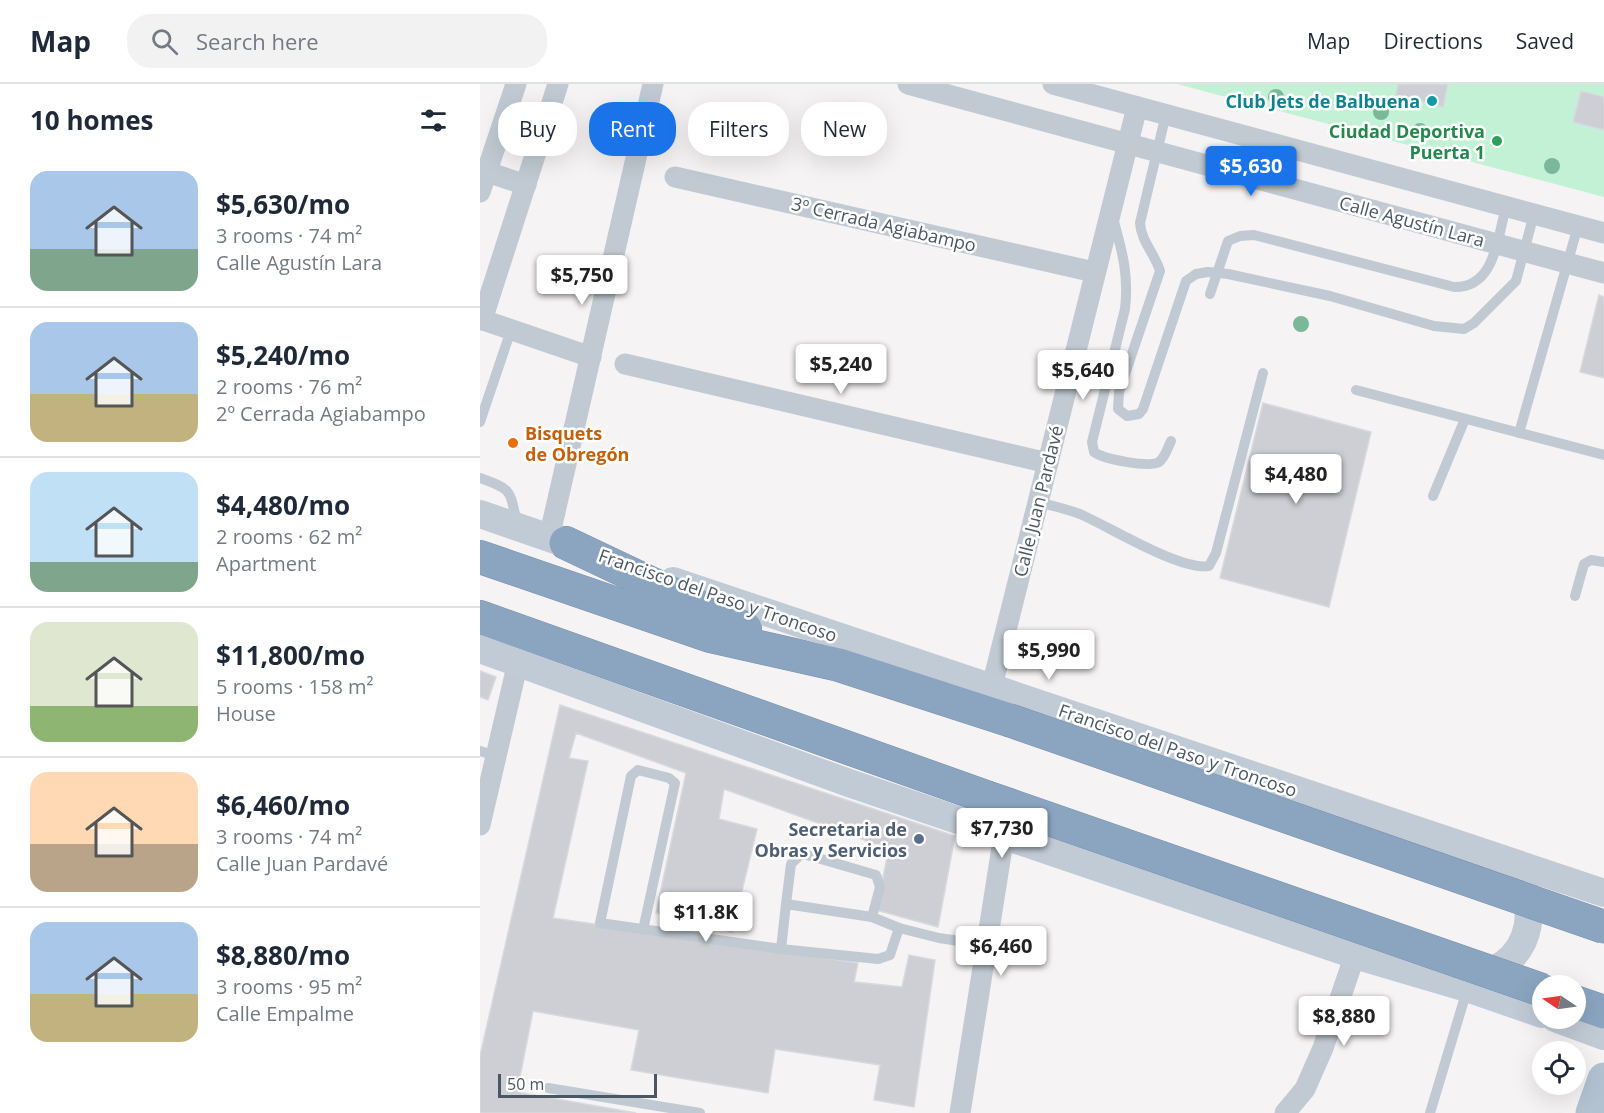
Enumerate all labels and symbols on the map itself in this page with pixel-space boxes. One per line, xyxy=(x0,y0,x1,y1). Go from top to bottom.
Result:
place label: Club Jets de Balbuena xyxy=(1225,89,1420,113)
marker: Club Jets de Balbuena xyxy=(1425,94,1439,108)
place label: Ciudad Deportiva Puerta 1 xyxy=(1329,119,1485,164)
marker: Ciudad Deportiva Puerta 1 xyxy=(1490,134,1504,148)
pin: $5,630 xyxy=(1202,146,1300,197)
street label: Calle Agustín Lara xyxy=(1337,190,1487,252)
street label: 3º Cerrada Agiabampo xyxy=(789,191,979,257)
pin: $5,750 xyxy=(533,255,631,306)
pin: $5,240 xyxy=(792,344,890,395)
pin: $5,640 xyxy=(1034,350,1132,401)
place label: Bisquets de Obregón xyxy=(525,421,629,466)
street label: Calle Juan Pardavé xyxy=(1008,423,1068,579)
marker: Bisquets de Obregón xyxy=(506,436,520,450)
pin: $4,480 xyxy=(1247,454,1345,505)
street label: Francisco del Paso y Troncoso xyxy=(596,543,840,647)
pin: $5,990 xyxy=(1000,630,1098,681)
street label: Francisco del Paso y Troncoso xyxy=(1056,698,1300,802)
pin: $7,730 xyxy=(953,808,1051,859)
place label: Secretaria de Obras y Servicios xyxy=(754,817,907,862)
marker: Secretaria de Obras y Servicios xyxy=(912,832,926,846)
pin: $11.8K xyxy=(657,892,755,943)
pin: $6,460 xyxy=(952,926,1050,977)
north arrow xyxy=(1532,975,1586,1029)
pin: $8,880 xyxy=(1295,996,1393,1047)
scale bar xyxy=(498,1071,657,1098)

